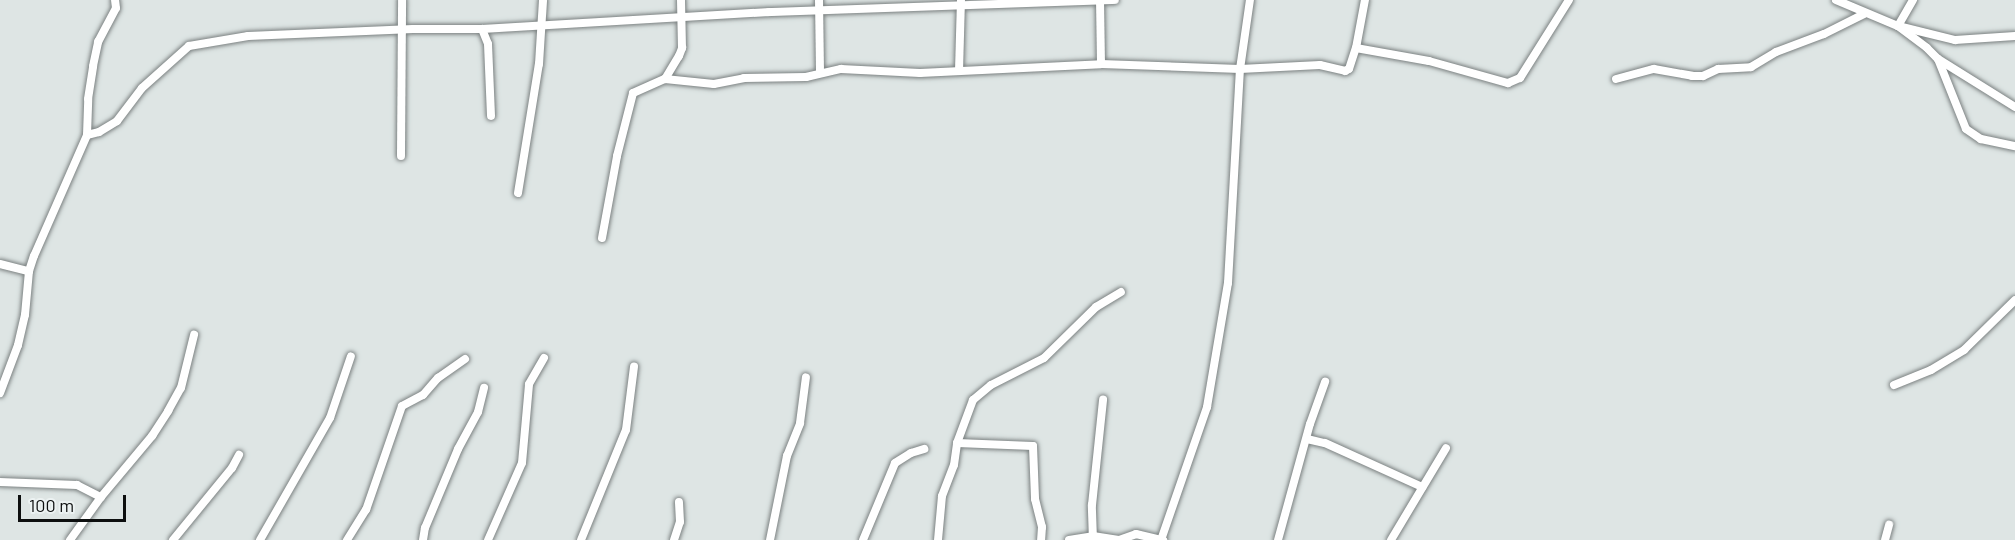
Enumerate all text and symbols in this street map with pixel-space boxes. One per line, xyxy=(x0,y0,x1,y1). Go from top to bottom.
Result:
scale bar xyxy=(21,483,129,521)
text: 100 m xyxy=(29,494,74,516)

